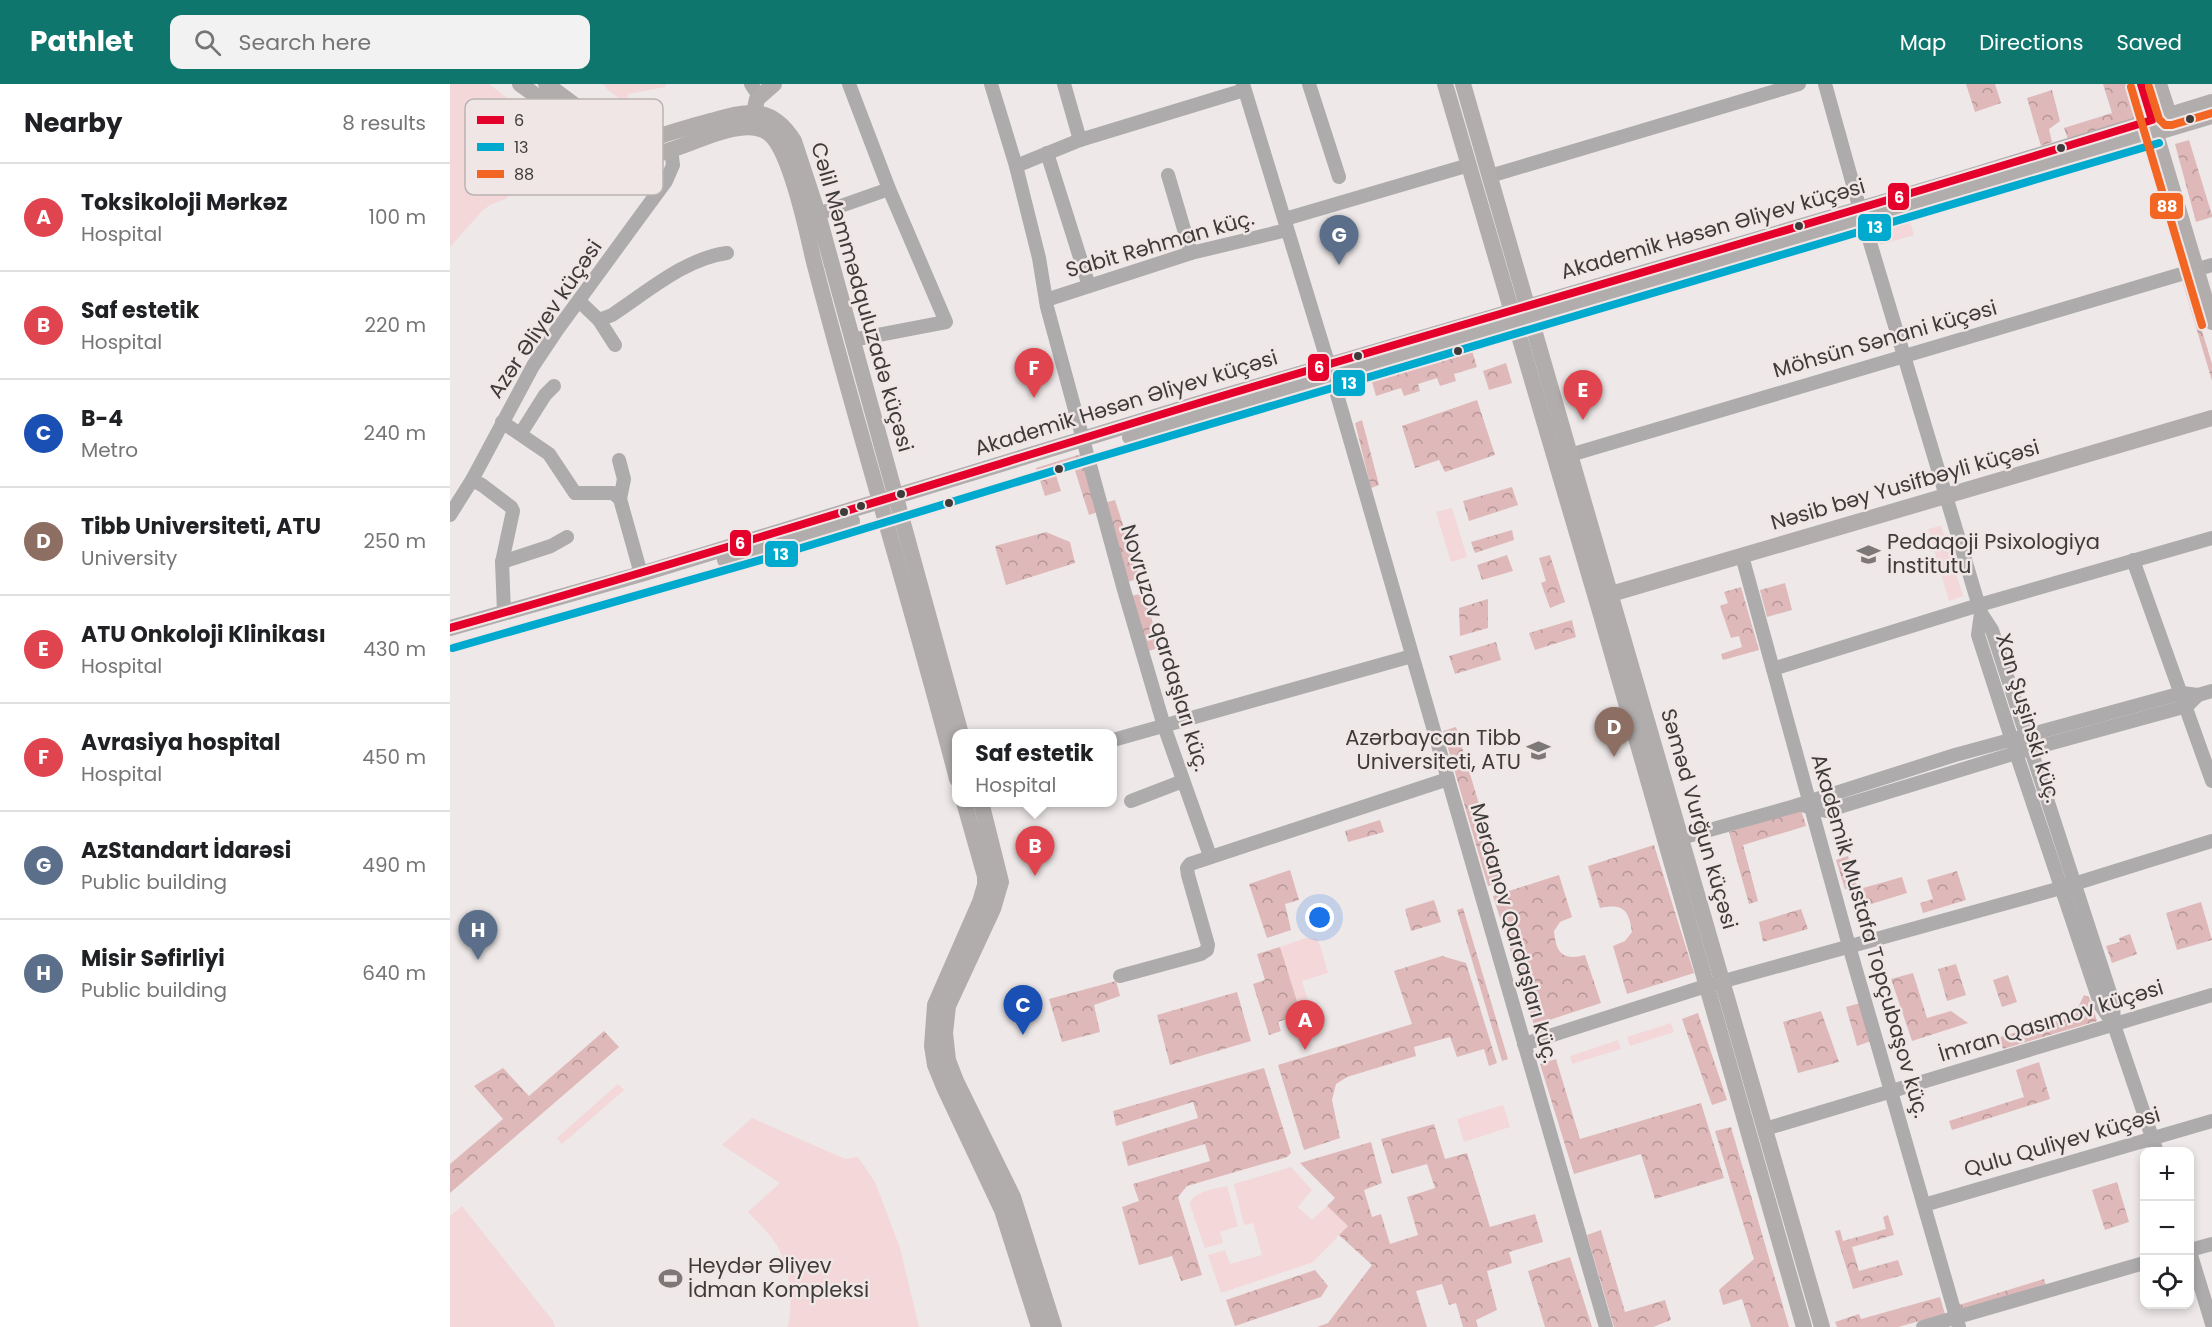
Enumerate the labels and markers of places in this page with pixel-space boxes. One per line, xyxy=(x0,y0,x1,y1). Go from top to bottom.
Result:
unlabelled marker xyxy=(2184,113,2196,125)
unlabelled marker xyxy=(2055,142,2067,154)
pin: G xyxy=(1320,216,1358,265)
unlabelled marker xyxy=(1793,220,1805,232)
unlabelled marker xyxy=(1452,345,1464,357)
pin: F xyxy=(1014,348,1054,398)
unlabelled marker xyxy=(1352,350,1364,362)
pin: E xyxy=(1564,370,1602,420)
unlabelled marker xyxy=(1053,463,1065,475)
unlabelled marker xyxy=(895,488,907,500)
unlabelled marker xyxy=(943,497,955,509)
unlabelled marker xyxy=(855,500,867,512)
unlabelled marker xyxy=(838,506,850,518)
place label: Pedaqoji Psixologiya İnstitutu xyxy=(1887,527,2100,580)
school or university icon: Pedaqoji Psixologiya İnstitutu xyxy=(1856,541,1882,567)
pin: D xyxy=(1594,708,1634,757)
place label: Azərbaycan Tibb Universiteti, ATU xyxy=(1345,723,1521,776)
school or university icon: Azərbaycan Tibb Universiteti, ATU xyxy=(1526,737,1552,763)
pin: B xyxy=(1016,826,1054,876)
pin: H xyxy=(459,910,498,960)
pin: C xyxy=(1004,986,1042,1035)
pin: A xyxy=(1286,1000,1324,1050)
place label: Heydər Əliyev İdman Kompleksi xyxy=(688,1251,869,1304)
sports icon: Heydər Əliyev İdman Kompleksi xyxy=(657,1265,683,1291)

